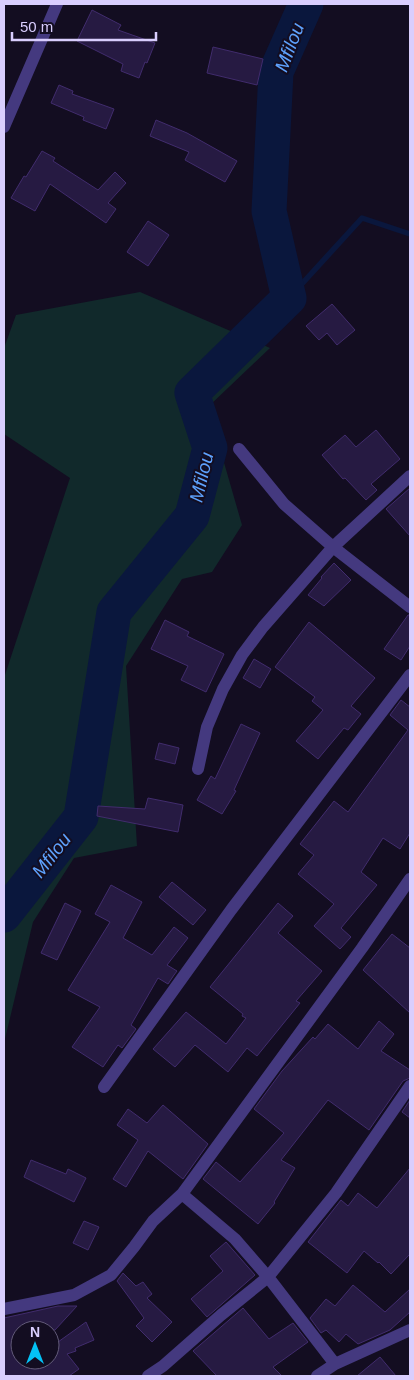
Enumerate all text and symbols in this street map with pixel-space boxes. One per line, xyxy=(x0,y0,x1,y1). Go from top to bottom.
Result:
scale bar xyxy=(12,10,156,42)
text: 50 m xyxy=(20,18,53,35)
water label: Mfilou xyxy=(271,19,309,75)
water label: Mfilou xyxy=(186,450,218,504)
water label: Mfilou xyxy=(28,829,76,882)
north arrow xyxy=(10,1320,60,1370)
text: N xyxy=(30,1324,40,1340)

